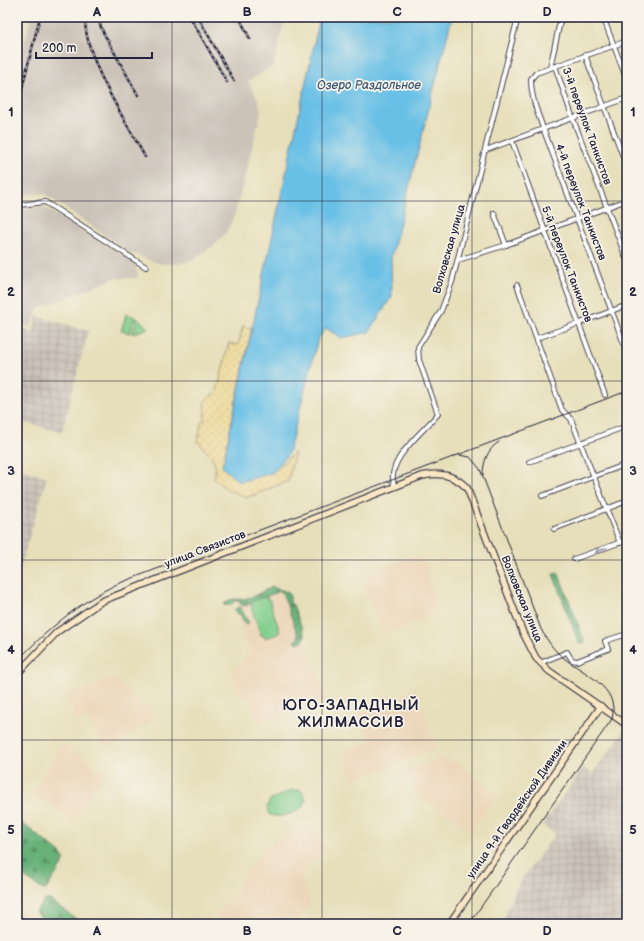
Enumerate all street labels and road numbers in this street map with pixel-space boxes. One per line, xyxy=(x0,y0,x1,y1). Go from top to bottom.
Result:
street label: 3-й переулок Танкистов xyxy=(560,66,614,187)
street label: 4-й переулок Танкистов xyxy=(553,142,609,262)
street label: Волховская улица xyxy=(430,202,468,295)
street label: 5-й переулок Танкистов xyxy=(539,204,595,324)
street label: улица Связистов xyxy=(163,527,248,570)
street label: Волховская улица xyxy=(499,554,545,645)
street label: улица 9-й Гвардейской Дивизии xyxy=(464,737,570,881)

